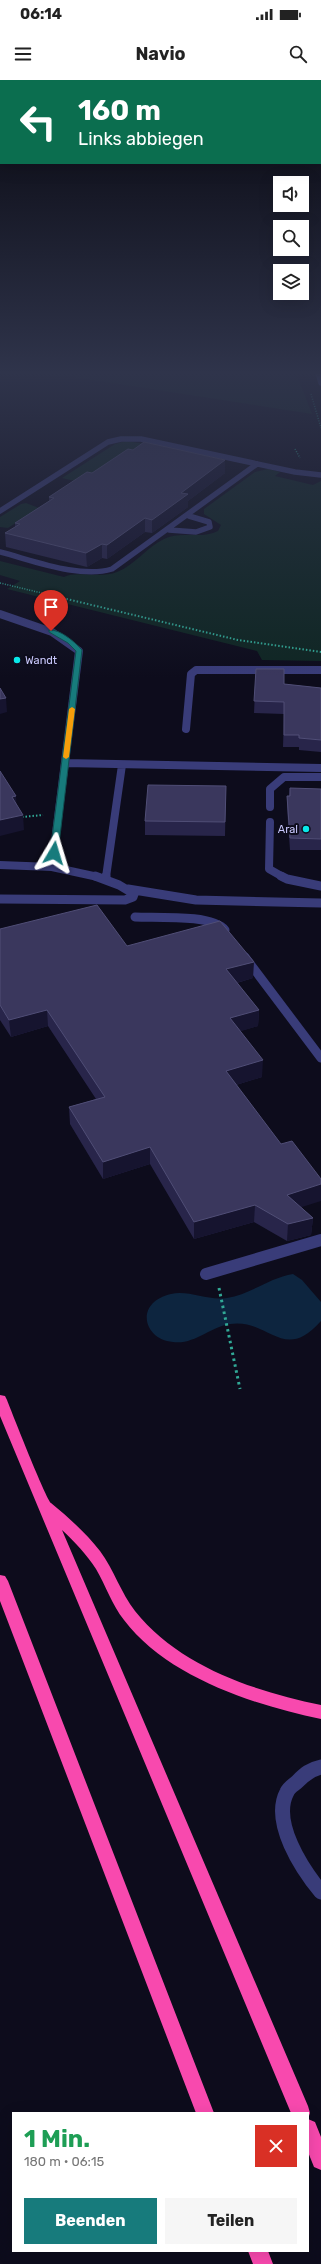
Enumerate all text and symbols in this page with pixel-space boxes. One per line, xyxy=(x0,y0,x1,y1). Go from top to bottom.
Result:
text: 06:14 xyxy=(20,5,62,23)
icon: menu xyxy=(12,43,34,65)
text: Navio xyxy=(135,43,186,65)
icon: search xyxy=(287,43,309,65)
text: 160 m xyxy=(78,94,161,127)
icon: left xyxy=(12,96,64,148)
text: Links abbiegen xyxy=(78,128,204,150)
map controls xyxy=(273,176,309,300)
button: sound xyxy=(273,176,309,212)
button: search xyxy=(273,220,309,256)
button: layers xyxy=(273,264,309,300)
pin xyxy=(34,590,68,631)
icon: arrive xyxy=(40,596,62,618)
place label: Wandt xyxy=(25,654,58,667)
marker: Wandt xyxy=(12,655,22,665)
place label: Aral xyxy=(278,823,298,836)
marker: Aral xyxy=(301,824,311,834)
position arrow xyxy=(33,832,75,874)
text: 1 Min. xyxy=(24,2125,90,2153)
button: close xyxy=(255,2125,297,2167)
text: 180 m · 06:15 xyxy=(24,2154,104,2169)
button: Beenden xyxy=(24,2198,157,2244)
button: Teilen xyxy=(165,2198,297,2244)

